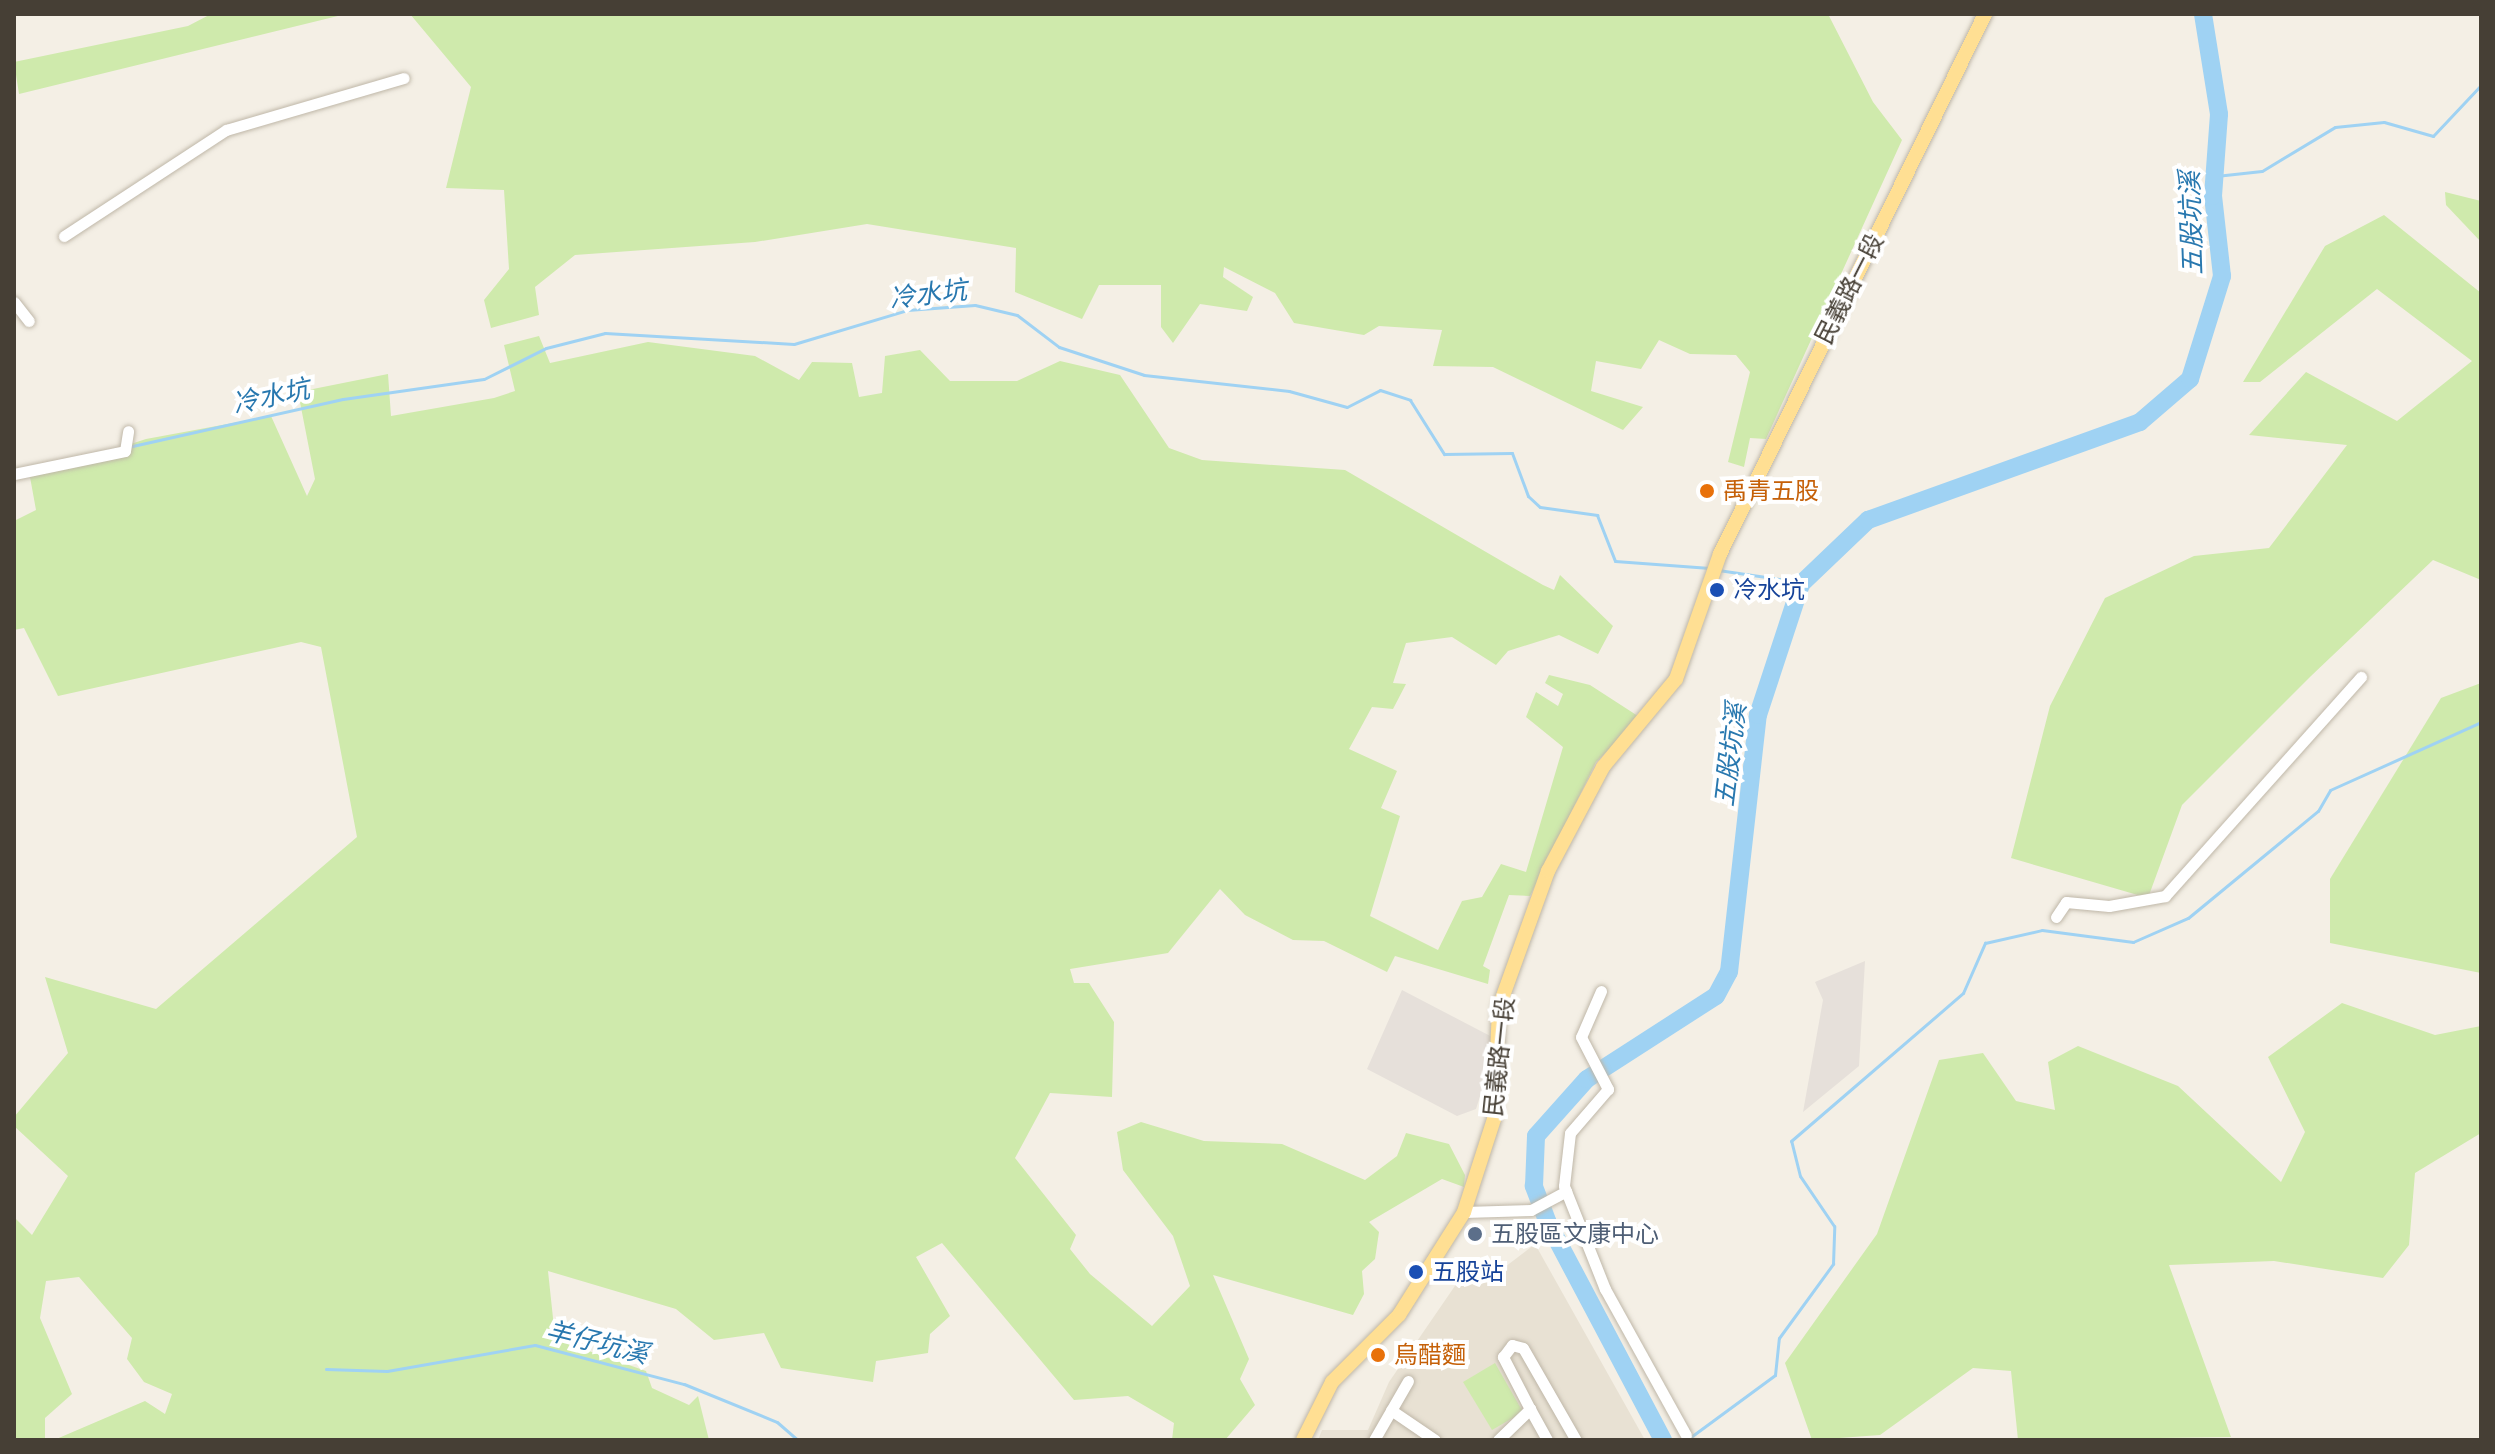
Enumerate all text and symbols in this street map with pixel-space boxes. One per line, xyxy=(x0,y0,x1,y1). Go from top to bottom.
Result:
water label: 五股坑溪 xyxy=(2175,170,2209,276)
street label: 民義路一段 xyxy=(1809,229,1889,349)
water label: 冷水坑 xyxy=(887,275,969,315)
water label: 冷水坑 xyxy=(230,374,312,420)
place label: 禹青五股 xyxy=(1723,477,1819,505)
marker: 禹青五股 xyxy=(1698,482,1716,500)
place label: 冷水坑 xyxy=(1733,576,1805,604)
marker: 冷水坑 xyxy=(1708,581,1726,599)
water label: 五股坑溪 xyxy=(1709,701,1753,809)
street label: 民義路一段 xyxy=(1478,996,1520,1118)
place label: 五股區文康中心 xyxy=(1491,1220,1659,1248)
marker: 五股區文康中心 xyxy=(1466,1225,1484,1243)
place label: 五股站 xyxy=(1432,1258,1504,1286)
marker: 五股站 xyxy=(1407,1263,1425,1281)
water label: 羊仔坑溪 xyxy=(543,1315,651,1371)
place label: 烏醋麵 xyxy=(1394,1341,1466,1369)
marker: 烏醋麵 xyxy=(1369,1346,1387,1364)

